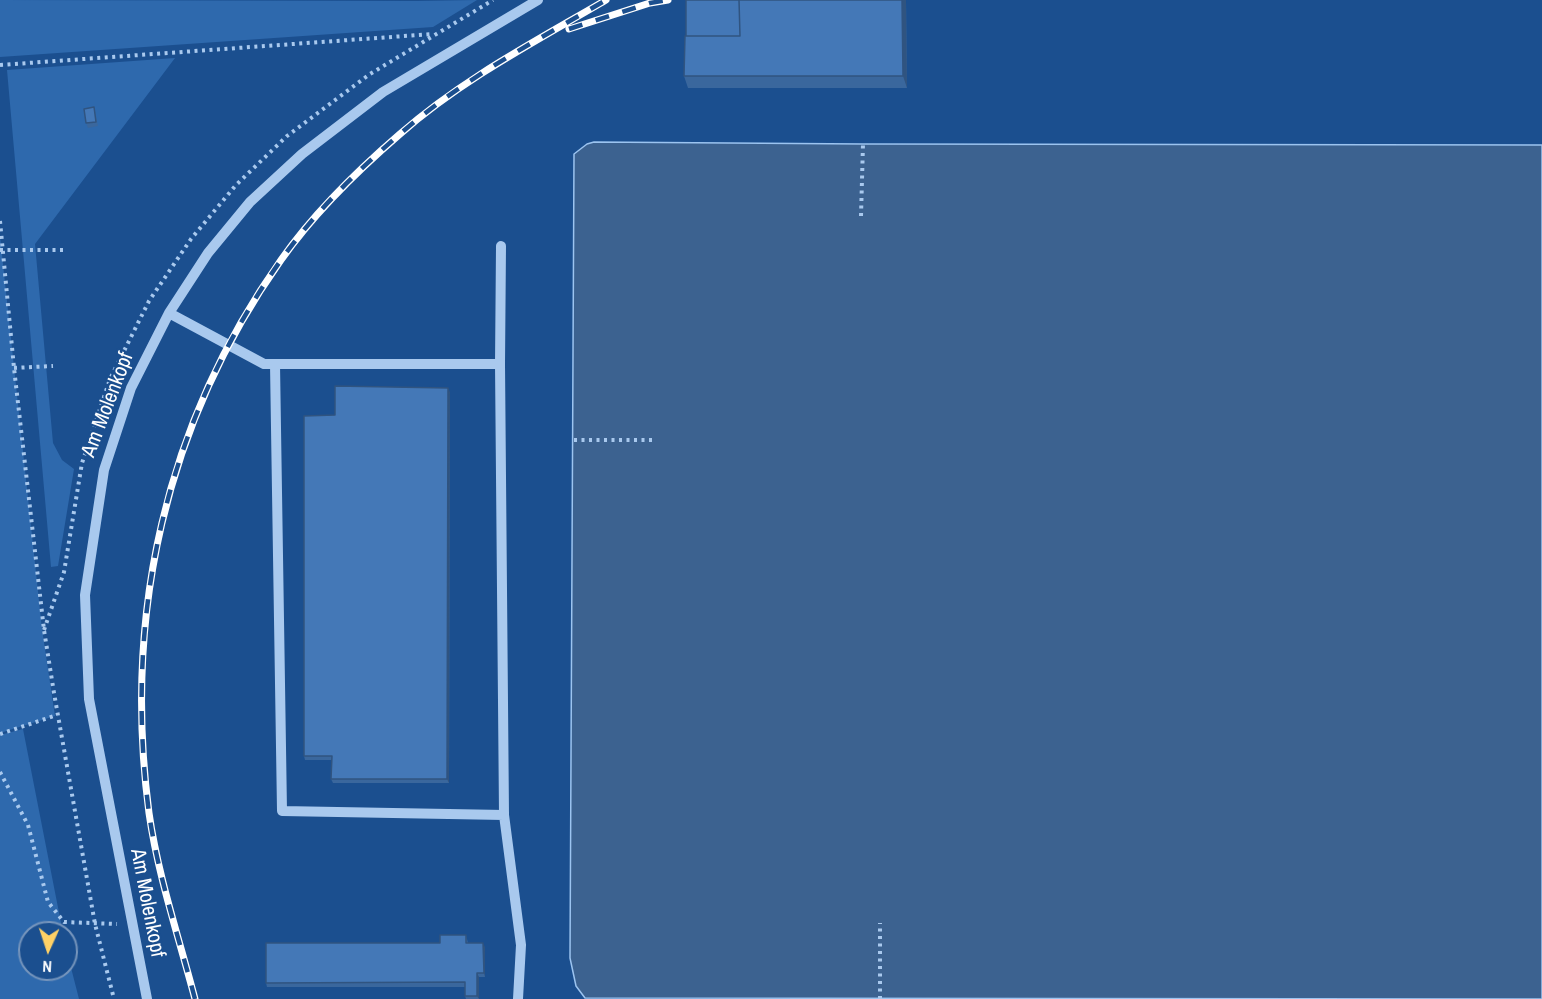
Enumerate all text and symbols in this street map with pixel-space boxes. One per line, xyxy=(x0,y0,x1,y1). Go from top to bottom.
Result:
street label: Am Molenkopf xyxy=(77,349,139,461)
street label: Am Molenkopf xyxy=(124,847,170,959)
north arrow xyxy=(18,921,78,981)
text: N xyxy=(42,956,52,978)

